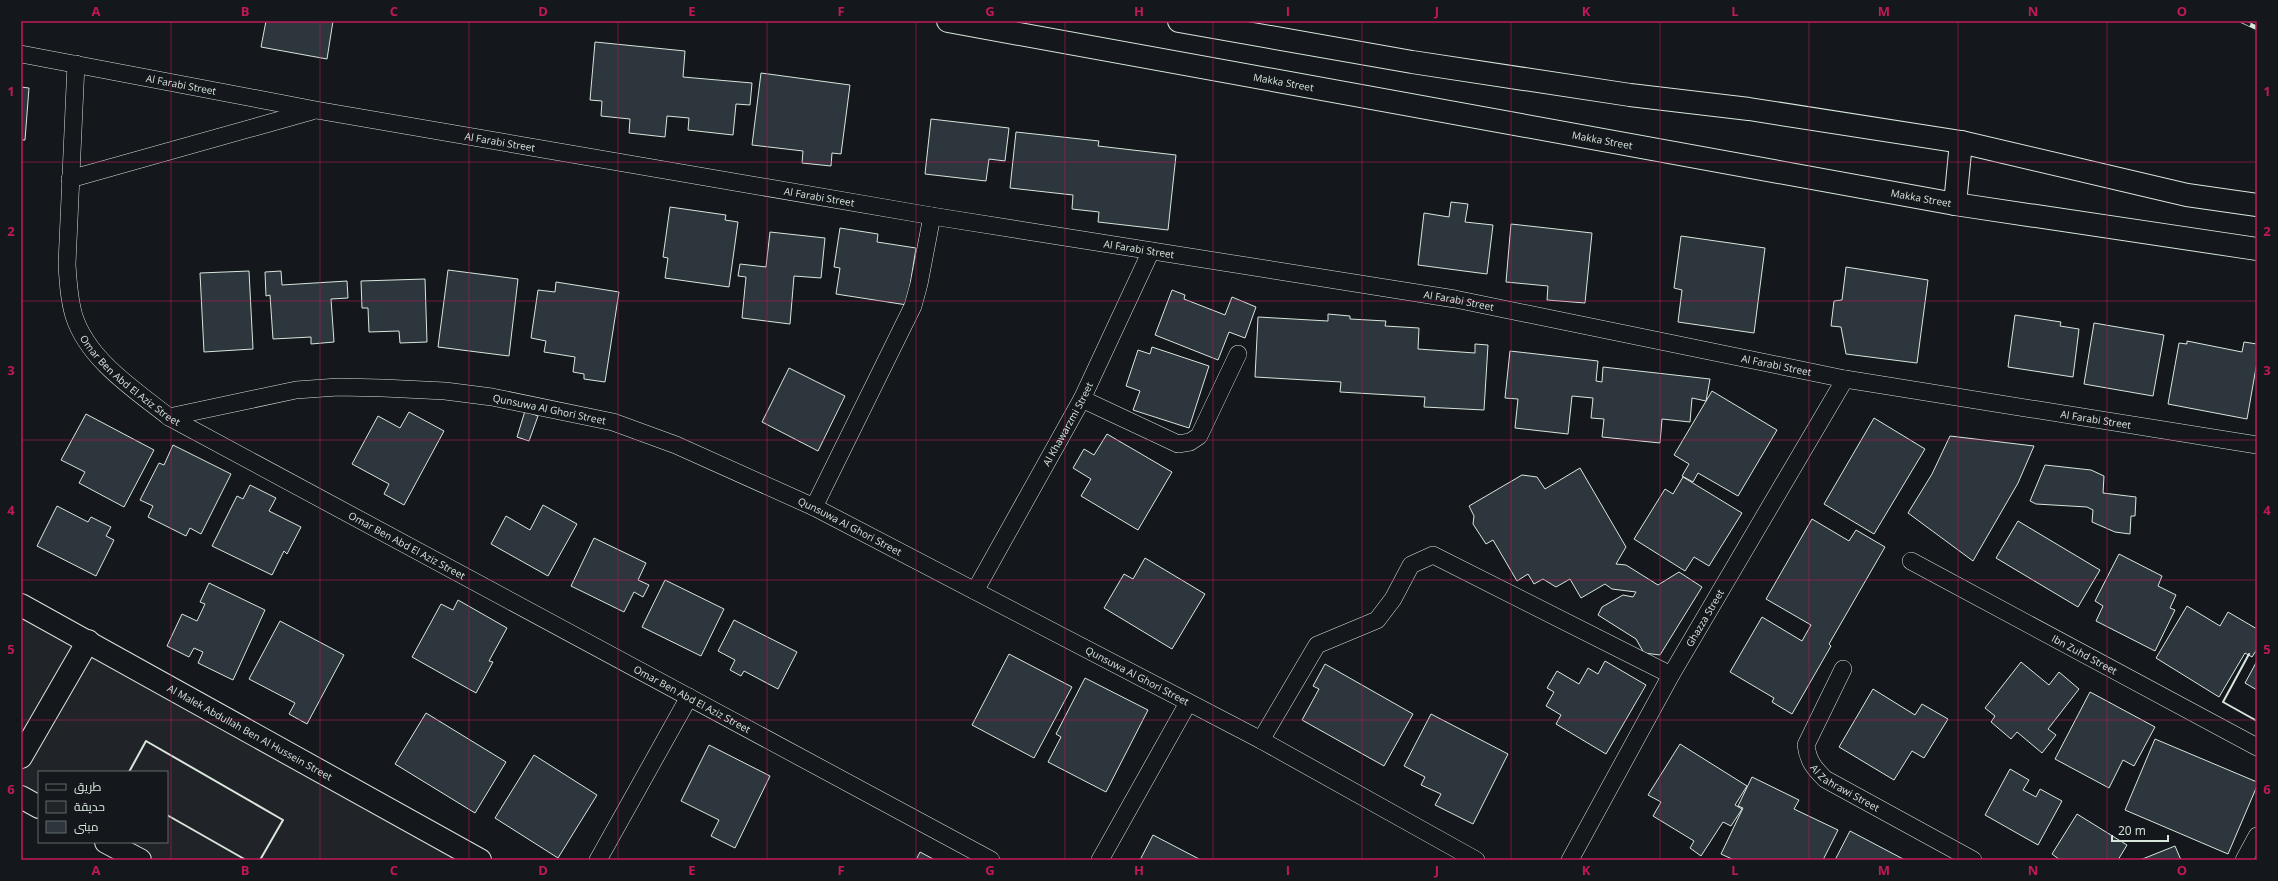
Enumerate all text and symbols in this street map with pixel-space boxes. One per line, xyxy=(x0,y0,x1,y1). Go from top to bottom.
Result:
text: A xyxy=(92,2,101,20)
text: B xyxy=(241,2,250,20)
text: C xyxy=(390,2,398,20)
text: D xyxy=(538,2,548,20)
text: E xyxy=(688,2,696,20)
text: F xyxy=(837,2,845,20)
text: G xyxy=(985,2,995,20)
text: H xyxy=(1134,2,1144,20)
text: I xyxy=(1286,2,1290,20)
text: J xyxy=(1434,2,1439,20)
text: K xyxy=(1582,2,1591,20)
text: L xyxy=(1731,2,1739,20)
text: M xyxy=(1878,2,1890,20)
text: N xyxy=(2028,2,2038,20)
text: O xyxy=(2177,2,2187,20)
street label: Makka Street xyxy=(1252,70,1315,94)
street label: Al Farabi Street xyxy=(145,71,218,98)
text: 1 xyxy=(7,82,15,100)
text: 1 xyxy=(2263,82,2271,100)
street label: Makka Street xyxy=(1571,128,1634,152)
street label: Al Farabi Street xyxy=(464,129,537,155)
street label: Al Farabi Street xyxy=(783,184,856,210)
street label: Makka Street xyxy=(1890,185,1953,210)
text: 2 xyxy=(7,222,15,240)
text: 2 xyxy=(2263,222,2271,240)
street label: Al Farabi Street xyxy=(1103,236,1176,261)
street label: Al Farabi Street xyxy=(1423,287,1496,314)
street label: Omar Ben Abd El Aziz Street xyxy=(77,332,183,429)
street label: Al Farabi Street xyxy=(1740,351,1813,379)
text: 3 xyxy=(7,361,15,379)
text: 3 xyxy=(2263,361,2271,379)
street label: Al Khawarzmi Street xyxy=(1039,379,1096,469)
street label: Qunsuwa Al Ghori Street xyxy=(492,390,608,427)
street label: Al Farabi Street xyxy=(2060,407,2132,432)
street label: Qunsuwa Al Ghori Street xyxy=(796,494,905,559)
text: 4 xyxy=(7,501,15,519)
text: 4 xyxy=(2263,501,2271,519)
street label: Omar Ben Abd El Aziz Street xyxy=(346,508,468,583)
street label: Ghazza Street xyxy=(1682,586,1727,649)
street label: Ibn Zuhd Street xyxy=(2049,631,2120,678)
text: 5 xyxy=(7,640,15,658)
text: 5 xyxy=(2263,640,2271,658)
street label: Qunsuwa Al Ghori Street xyxy=(1083,643,1192,709)
street label: Omar Ben Abd El Aziz Street xyxy=(631,662,754,736)
street label: Al Malek Abdullah Ben Al Hussein Street xyxy=(165,681,335,784)
street label: Al Zahrawi Street xyxy=(1807,761,1883,815)
legend xyxy=(38,771,168,843)
text: طريق xyxy=(74,778,102,795)
text: 6 xyxy=(7,780,15,798)
text: 6 xyxy=(2263,780,2271,798)
text: حديقة xyxy=(74,798,105,815)
scale bar xyxy=(2112,817,2168,843)
text: مبنى xyxy=(74,818,99,835)
text: 20 m xyxy=(2118,822,2146,839)
text: A xyxy=(92,861,101,879)
text: B xyxy=(241,861,250,879)
text: C xyxy=(390,861,398,879)
text: D xyxy=(538,861,548,879)
text: E xyxy=(688,861,696,879)
text: F xyxy=(837,861,845,879)
text: G xyxy=(985,861,995,879)
text: H xyxy=(1134,861,1144,879)
text: I xyxy=(1286,861,1290,879)
text: J xyxy=(1434,861,1439,879)
text: K xyxy=(1582,861,1591,879)
text: L xyxy=(1731,861,1739,879)
text: M xyxy=(1878,861,1890,879)
text: N xyxy=(2028,861,2038,879)
text: O xyxy=(2177,861,2187,879)

